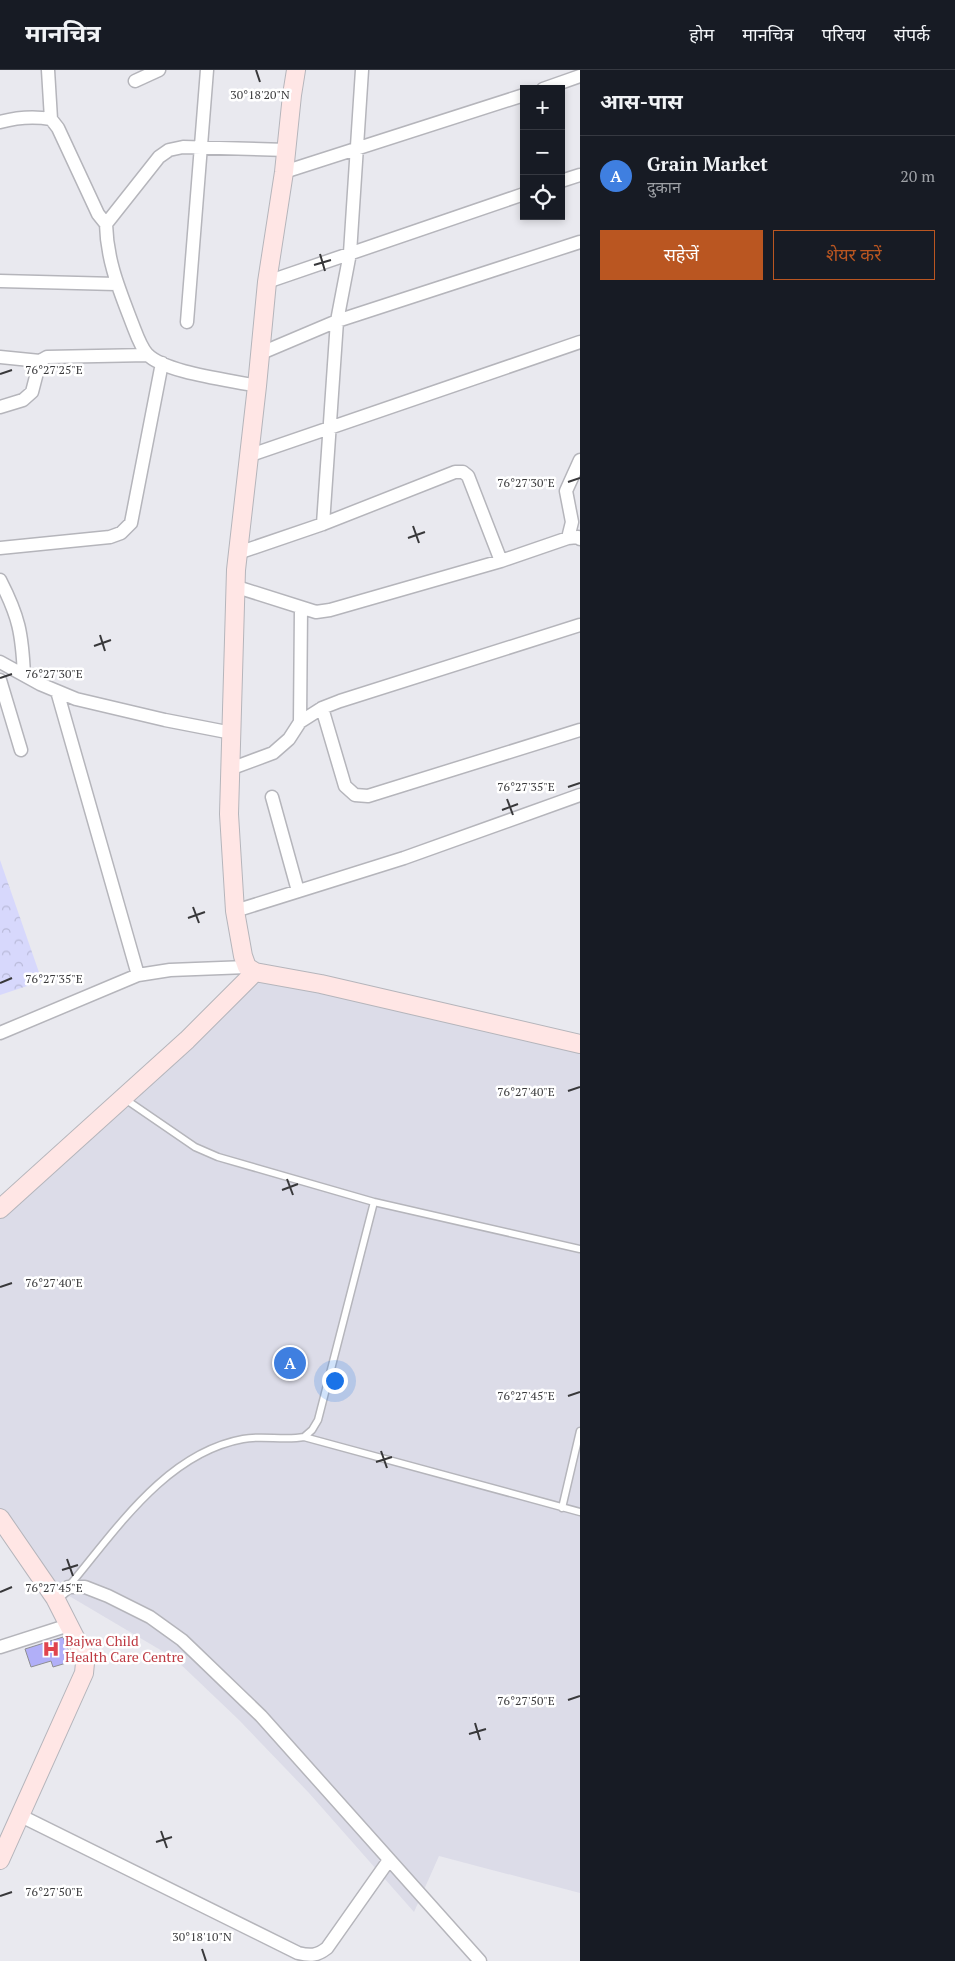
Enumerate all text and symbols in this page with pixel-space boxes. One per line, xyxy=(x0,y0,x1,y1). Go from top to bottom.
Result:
text: मानचित्र xyxy=(25,17,101,49)
text: होम xyxy=(689,22,714,46)
text: मानचित्र xyxy=(742,22,794,46)
text: परिचय xyxy=(822,22,866,46)
text: संपर्क xyxy=(894,22,930,46)
map controls xyxy=(520,85,565,220)
button: + xyxy=(520,85,565,130)
text: 30°18'20"N xyxy=(230,87,290,102)
text: आस-पास xyxy=(600,87,683,115)
button: − xyxy=(520,130,565,175)
text: Grain Market xyxy=(647,151,768,176)
text: A xyxy=(610,165,622,187)
text: 20 m xyxy=(900,165,935,187)
button: locate xyxy=(520,175,565,220)
text: दुकान xyxy=(647,176,681,198)
button: सहेजें xyxy=(600,230,763,280)
button: शेयर करें xyxy=(773,230,935,280)
text: 76°27'25"E xyxy=(25,362,83,377)
text: 76°27'30"E xyxy=(497,475,555,490)
text: 76°27'30"E xyxy=(25,666,83,681)
text: 76°27'35"E xyxy=(497,779,555,794)
text: 76°27'35"E xyxy=(25,971,83,986)
text: 76°27'40"E xyxy=(497,1084,555,1099)
text: 76°27'40"E xyxy=(25,1275,83,1290)
pin: A xyxy=(274,1344,306,1382)
your location xyxy=(322,1368,348,1394)
text: 76°27'45"E xyxy=(497,1388,555,1403)
text: 76°27'45"E xyxy=(25,1580,83,1595)
place label: Bajwa Child Health Care Centre xyxy=(65,1631,184,1666)
hospital icon: Bajwa Child Health Care Centre xyxy=(41,1639,61,1659)
text: 76°27'50"E xyxy=(497,1693,555,1708)
text: 76°27'50"E xyxy=(25,1884,83,1899)
text: 30°18'10"N xyxy=(172,1929,232,1944)

